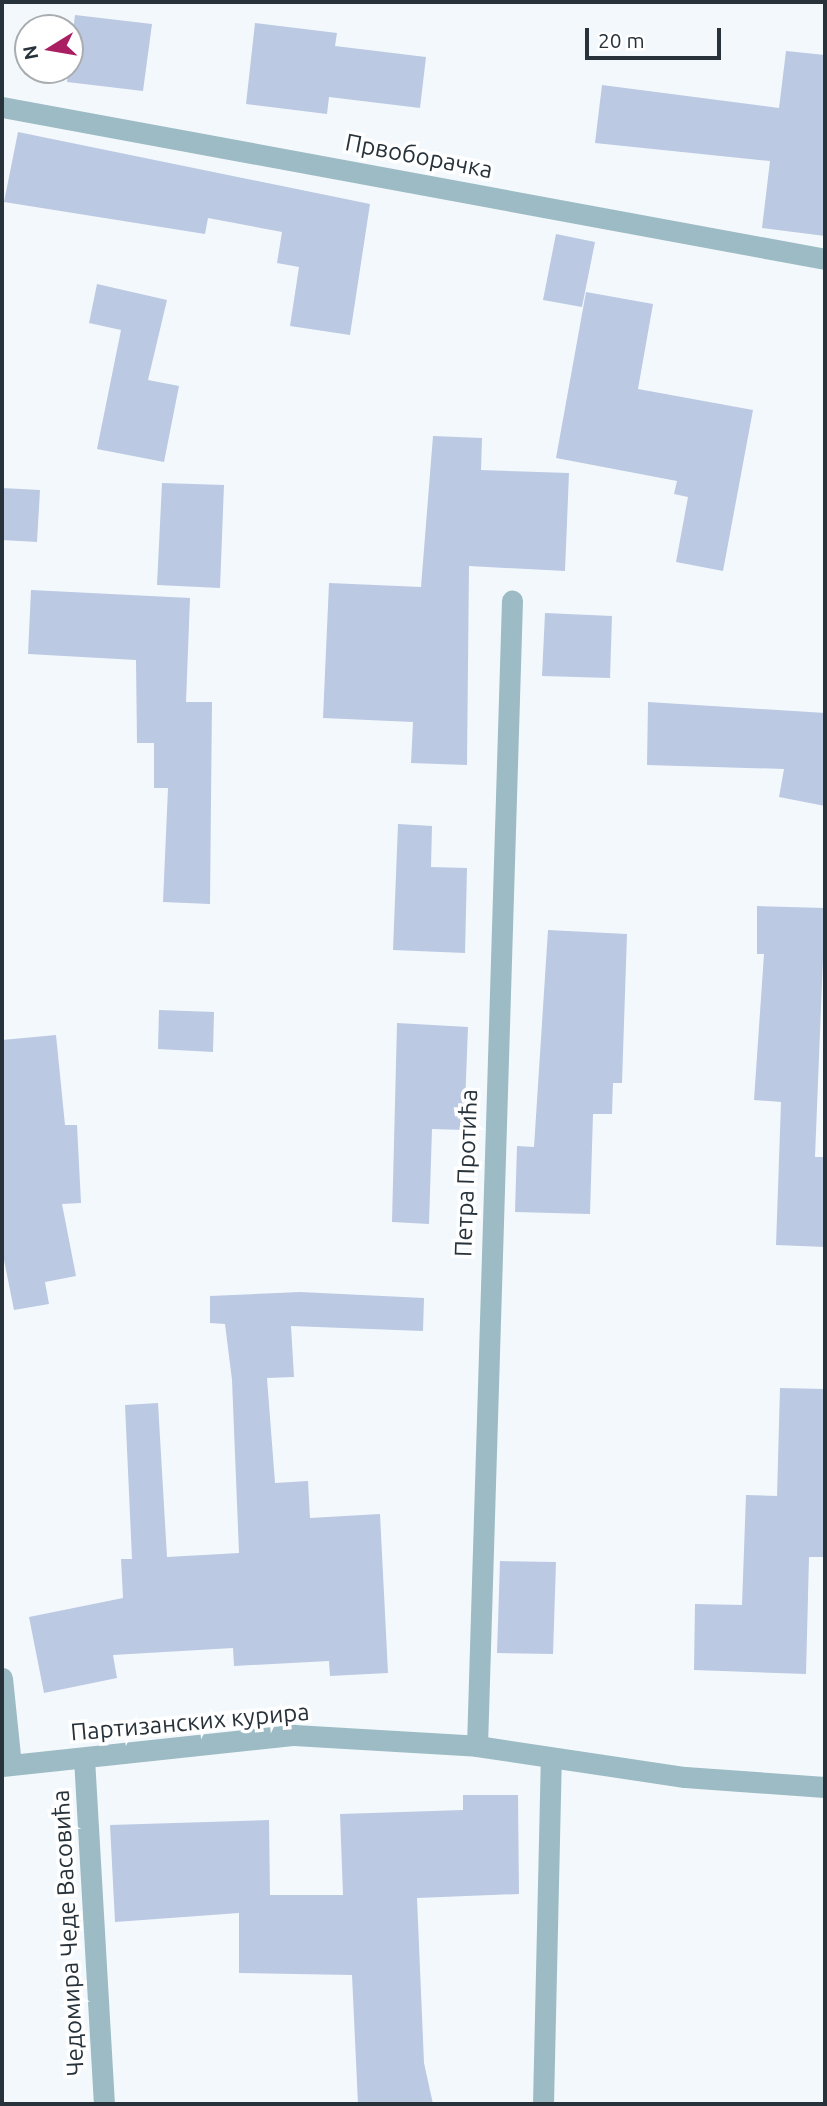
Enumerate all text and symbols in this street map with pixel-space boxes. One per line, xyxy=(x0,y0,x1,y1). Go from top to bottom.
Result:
north arrow xyxy=(14,14,84,84)
scale bar xyxy=(589,14,726,58)
text: 20 m xyxy=(598,28,645,52)
text: N xyxy=(18,44,43,62)
street label: Првоборачка xyxy=(343,128,495,184)
street label: Петра Протића xyxy=(449,1089,483,1257)
street label: Партизанских курира xyxy=(69,1697,311,1747)
street label: Чедомира Чеде Васовића xyxy=(46,1789,90,2077)

